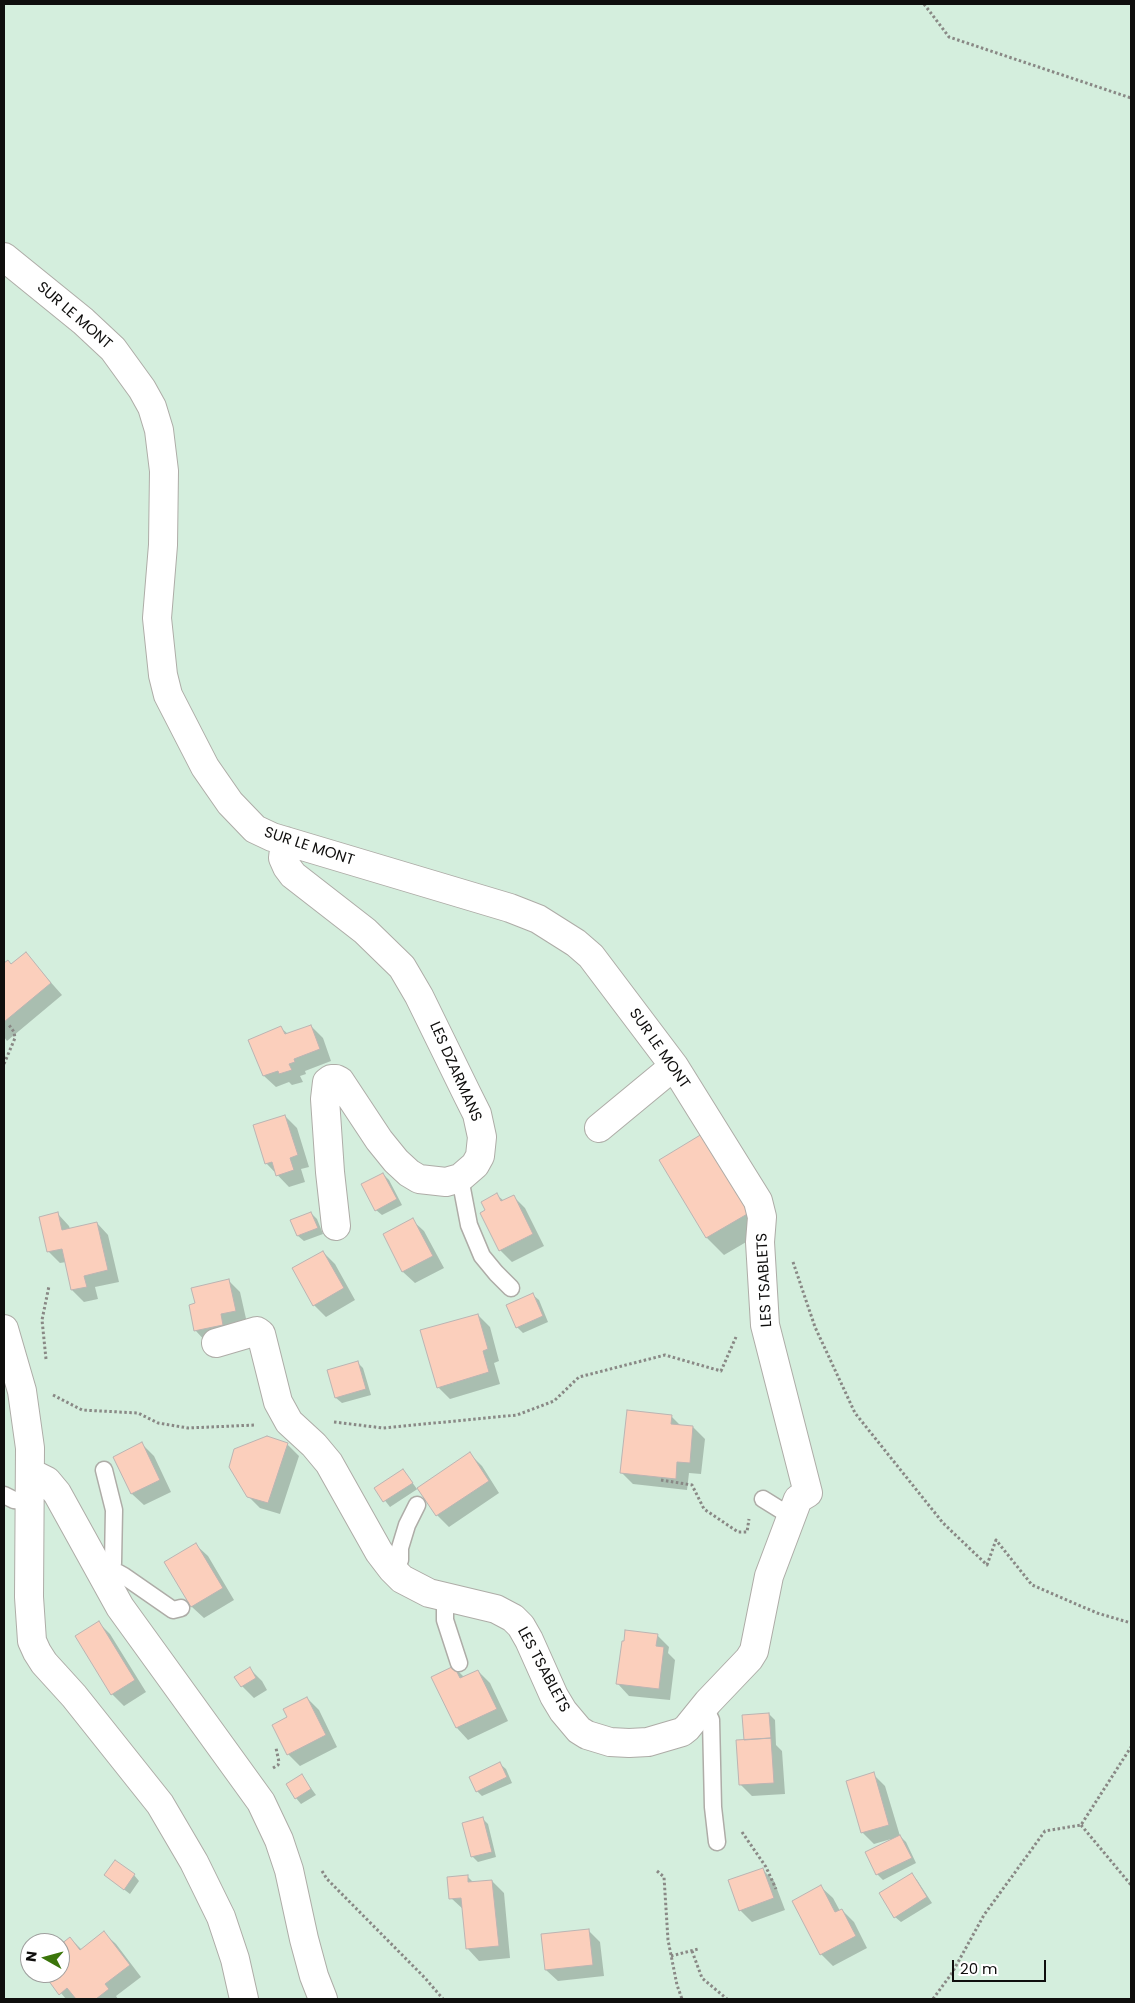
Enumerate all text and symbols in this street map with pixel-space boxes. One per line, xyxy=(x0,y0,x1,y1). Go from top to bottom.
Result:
street label: SUR LE MONT xyxy=(33,279,115,353)
street label: SUR LE MONT xyxy=(262,824,356,870)
street label: SUR LE MONT xyxy=(625,1006,693,1092)
street label: LES DZARMANS xyxy=(425,1019,485,1125)
street label: LES TSABLETS xyxy=(754,1232,776,1328)
street label: LES TSABLETS xyxy=(513,1624,573,1716)
north arrow xyxy=(20,1933,70,1983)
text: N xyxy=(21,1950,42,1963)
scale bar xyxy=(955,1950,1049,1982)
text: 20 m xyxy=(960,1958,998,1979)

